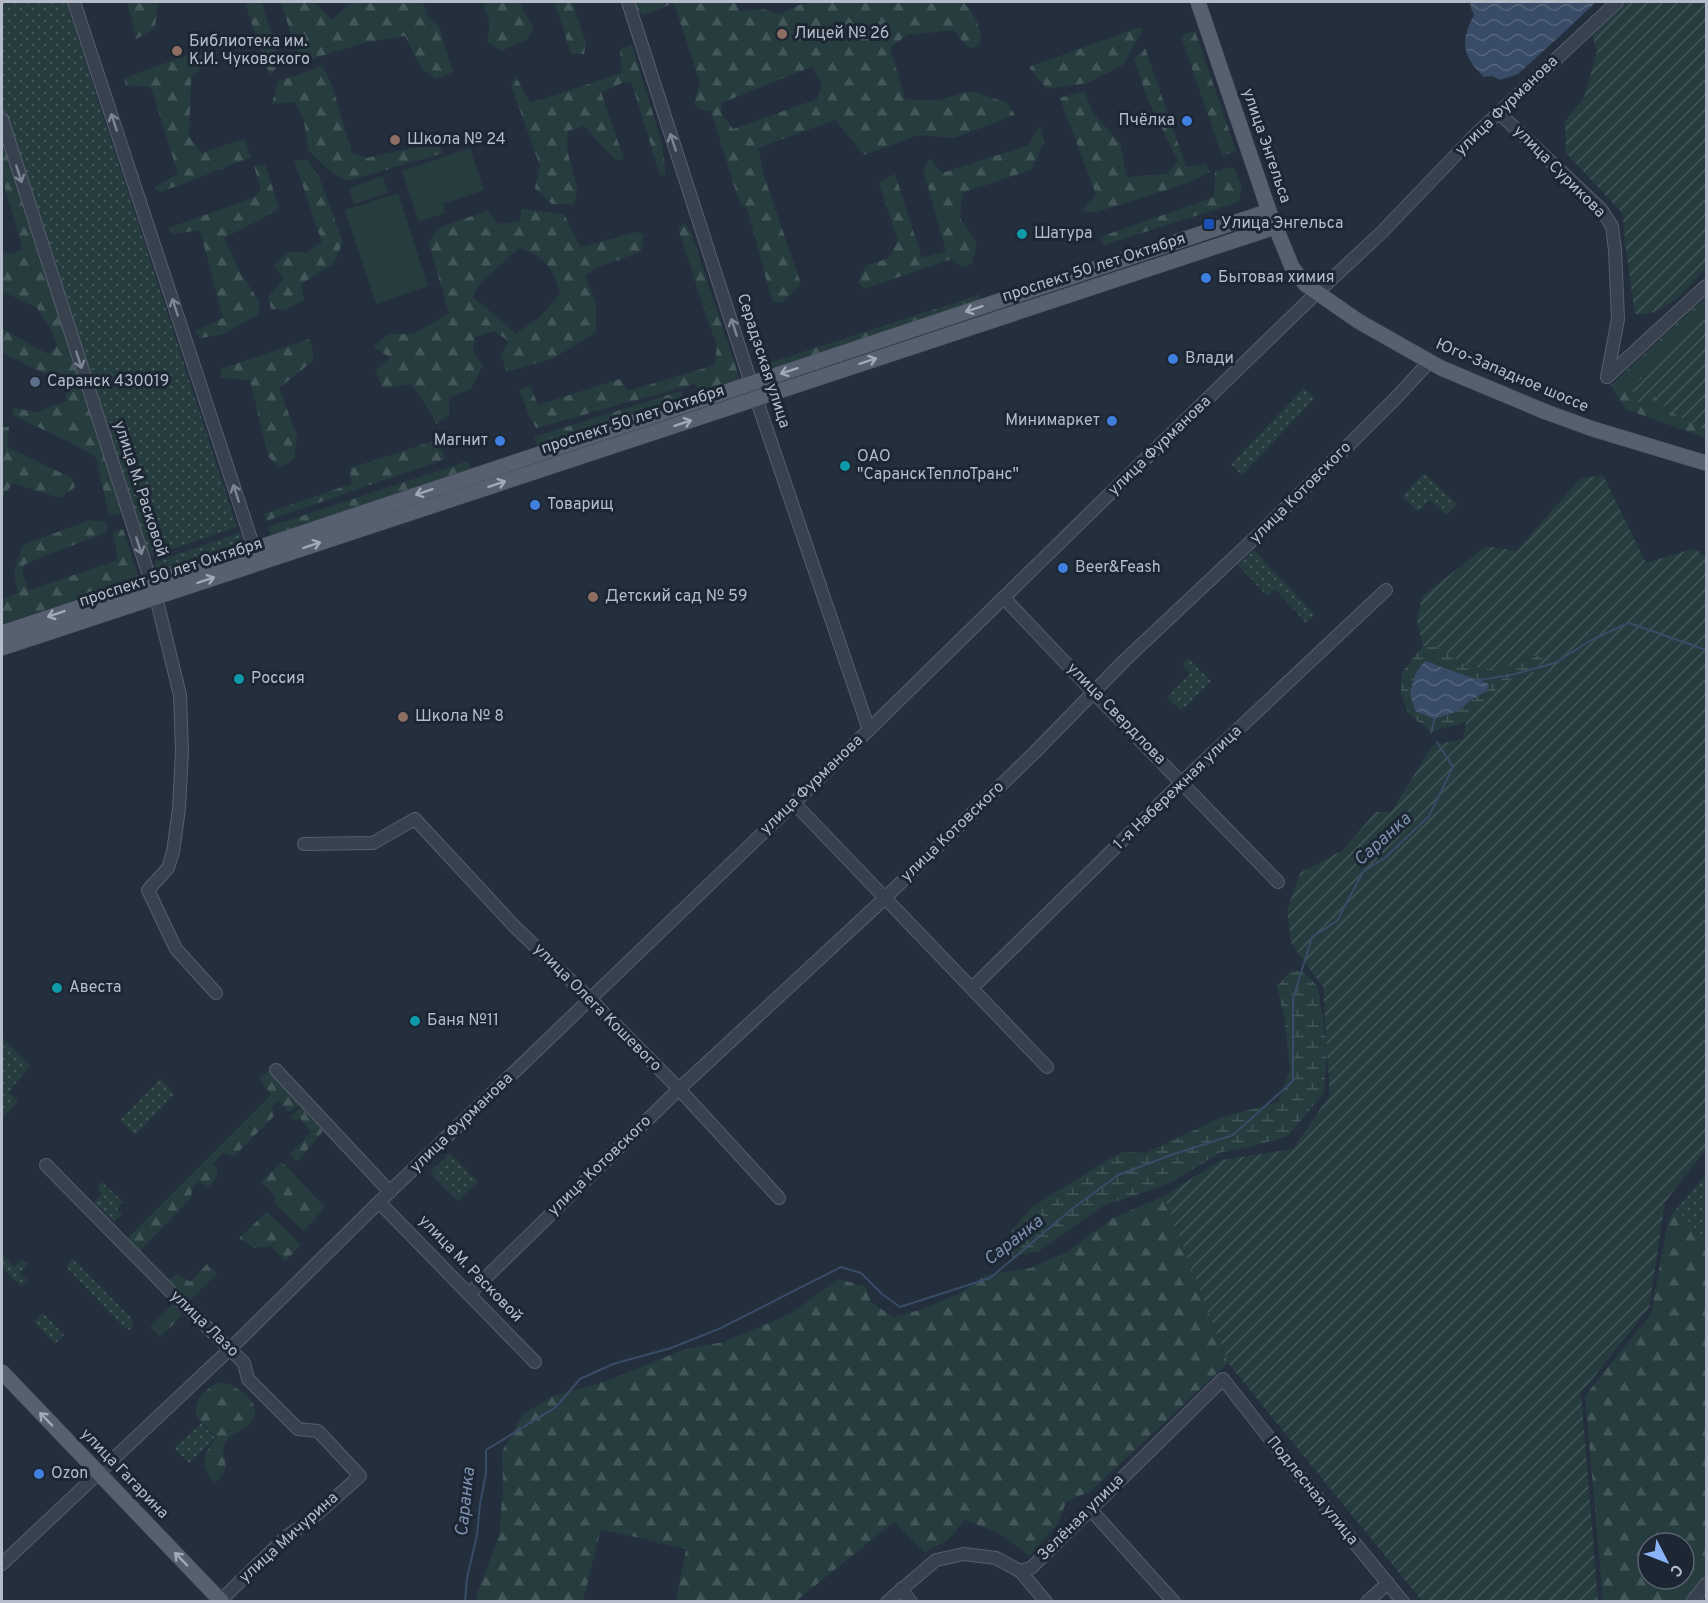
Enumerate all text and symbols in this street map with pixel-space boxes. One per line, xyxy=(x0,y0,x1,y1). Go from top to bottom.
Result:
place label: Лицей № 26 xyxy=(794,24,889,44)
marker: Лицей № 26 xyxy=(775,27,789,41)
place label: Библиотека им. К.И. Чуковского xyxy=(189,32,310,70)
marker: Библиотека им. К.И. Чуковского xyxy=(170,44,184,58)
street label: улица Фурманова xyxy=(1451,52,1563,160)
street label: улица Энгельса xyxy=(1237,86,1295,206)
place label: Пчёлка xyxy=(1118,111,1175,131)
one-way arrow xyxy=(107,113,118,132)
marker: Пчёлка xyxy=(1180,114,1194,128)
street label: улица Сурикова xyxy=(1509,122,1609,222)
place label: Школа № 24 xyxy=(407,130,506,150)
marker: Школа № 24 xyxy=(388,133,402,147)
one-way arrow xyxy=(667,133,678,152)
one-way arrow xyxy=(15,164,26,183)
place label: Улица Энгельса xyxy=(1221,214,1343,234)
marker: Улица Энгельса xyxy=(1202,217,1216,231)
place label: Шатура xyxy=(1034,224,1093,244)
marker: Шатура xyxy=(1015,227,1029,241)
street label: проспект 50 лет Октября xyxy=(1000,229,1188,307)
place label: Бытовая химия xyxy=(1218,268,1335,288)
marker: Бытовая химия xyxy=(1199,271,1213,285)
street label: Серадзская улица xyxy=(732,291,794,431)
one-way arrow xyxy=(168,298,179,317)
one-way arrow xyxy=(965,304,984,315)
one-way arrow xyxy=(727,318,738,337)
street label: Юго-Западное шоссе xyxy=(1433,335,1591,417)
place label: Влади xyxy=(1185,349,1234,369)
one-way arrow xyxy=(74,350,85,369)
marker: Влади xyxy=(1166,352,1180,366)
one-way arrow xyxy=(858,355,877,366)
one-way arrow xyxy=(780,366,799,377)
place label: Саранск 430019 xyxy=(47,372,169,392)
marker: Саранск 430019 xyxy=(28,375,42,389)
street label: проспект 50 лет Октября xyxy=(539,381,727,459)
street label: улица Фурманова xyxy=(1104,392,1216,500)
place label: Минимаркет xyxy=(1005,411,1100,431)
marker: Минимаркет xyxy=(1105,414,1119,428)
one-way arrow xyxy=(673,416,692,427)
street label: улица М. Расковой xyxy=(109,419,171,559)
place label: Магнит xyxy=(434,431,488,451)
marker: Магнит xyxy=(493,434,507,448)
street label: улица Котовского xyxy=(1246,438,1356,548)
place label: ОАО "СаранскТеплоТранс" xyxy=(857,447,1019,485)
marker: ОАО "СаранскТеплоТранс" xyxy=(838,459,852,473)
one-way arrow xyxy=(487,478,506,489)
one-way arrow xyxy=(229,484,240,503)
one-way arrow xyxy=(415,487,434,498)
place label: Товарищ xyxy=(547,495,614,515)
marker: Товарищ xyxy=(528,498,542,512)
street label: проспект 50 лет Октября xyxy=(77,534,265,612)
one-way arrow xyxy=(134,536,145,555)
one-way arrow xyxy=(302,539,321,550)
place label: Beer&Feash xyxy=(1075,558,1161,578)
marker: Beer&Feash xyxy=(1056,561,1070,575)
one-way arrow xyxy=(196,574,215,585)
place label: Детский сад № 59 xyxy=(605,587,747,607)
marker: Детский сад № 59 xyxy=(586,590,600,604)
one-way arrow xyxy=(47,610,66,621)
street label: улица Свердлова xyxy=(1062,659,1170,769)
place label: Россия xyxy=(251,669,305,689)
marker: Россия xyxy=(232,672,246,686)
place label: Школа № 8 xyxy=(415,707,504,727)
marker: Школа № 8 xyxy=(396,710,410,724)
street label: 1-я Набережная улица xyxy=(1110,722,1246,854)
street label: улица Фурманова xyxy=(756,731,868,839)
street label: улица Котовского xyxy=(897,778,1009,886)
water label: Саранка xyxy=(1350,808,1417,872)
street label: улица Олега Кошевого xyxy=(529,940,665,1076)
place label: Авеста xyxy=(69,978,122,998)
marker: Авеста xyxy=(50,981,64,995)
place label: Баня №11 xyxy=(427,1011,499,1031)
marker: Баня №11 xyxy=(408,1014,422,1028)
street label: улица Фурманова xyxy=(406,1069,518,1177)
street label: улица Котовского xyxy=(544,1112,656,1220)
water label: Саранка xyxy=(980,1210,1049,1271)
street label: улица М. Расковой xyxy=(414,1211,526,1327)
street label: улица Лазо xyxy=(165,1286,243,1362)
one-way arrow xyxy=(39,1411,53,1426)
street label: улица Гагарина xyxy=(76,1424,172,1524)
street label: Подлесная улица xyxy=(1262,1432,1362,1550)
place label: Ozon xyxy=(51,1464,88,1484)
water label: Саранка xyxy=(451,1466,481,1538)
marker: Ozon xyxy=(32,1467,46,1481)
street label: Зелёная улица xyxy=(1034,1471,1128,1565)
street label: улица Мичурина xyxy=(235,1488,343,1588)
north arrow xyxy=(1636,1531,1696,1591)
one-way arrow xyxy=(174,1552,189,1567)
text: С xyxy=(1665,1559,1687,1580)

